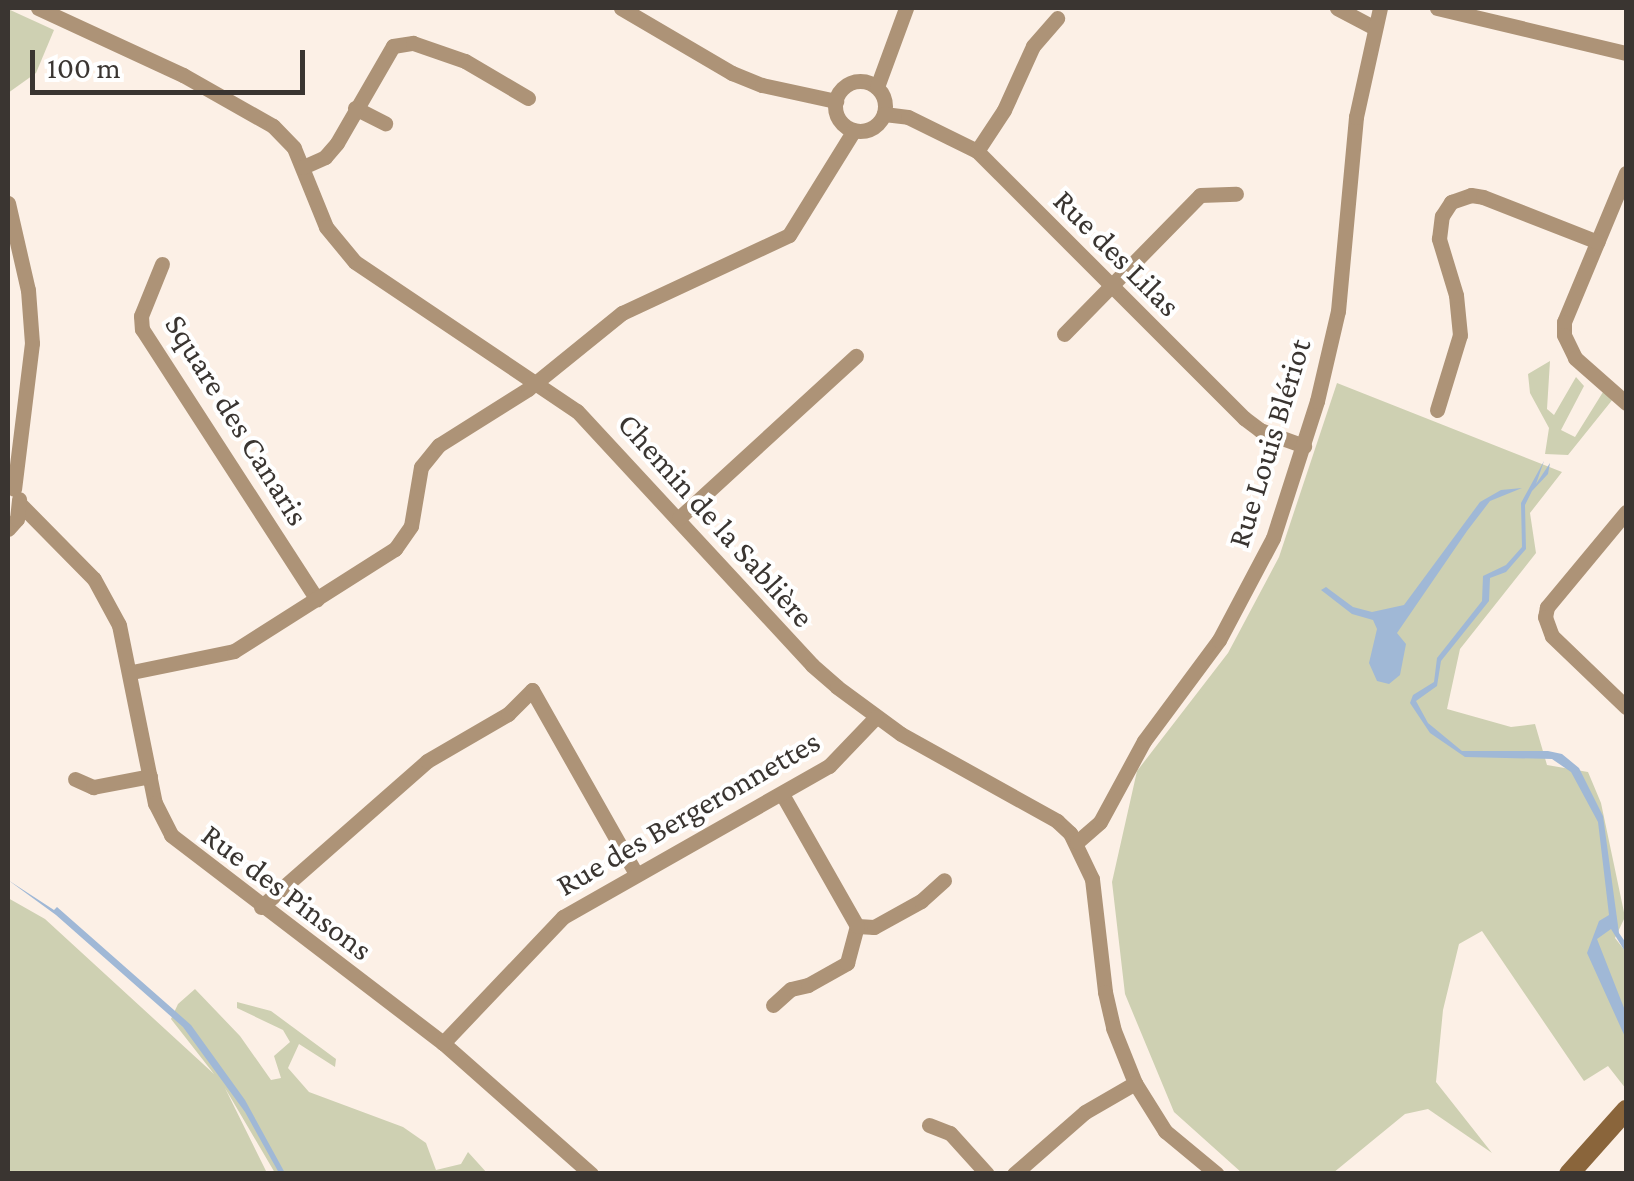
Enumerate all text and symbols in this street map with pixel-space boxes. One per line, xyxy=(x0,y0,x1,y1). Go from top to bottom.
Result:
scale bar xyxy=(35,30,310,92)
text: 100 m xyxy=(47,51,121,84)
street label: Rue des Lilas xyxy=(1045,181,1189,325)
street label: Square des Canaris xyxy=(157,308,317,532)
street label: Rue Louis Blériot xyxy=(1219,334,1319,552)
street label: Chemin de la Sablière xyxy=(610,405,822,635)
street label: Rue des Bergeronnettes xyxy=(549,722,827,904)
street label: Rue des Pinsons xyxy=(194,815,380,969)

